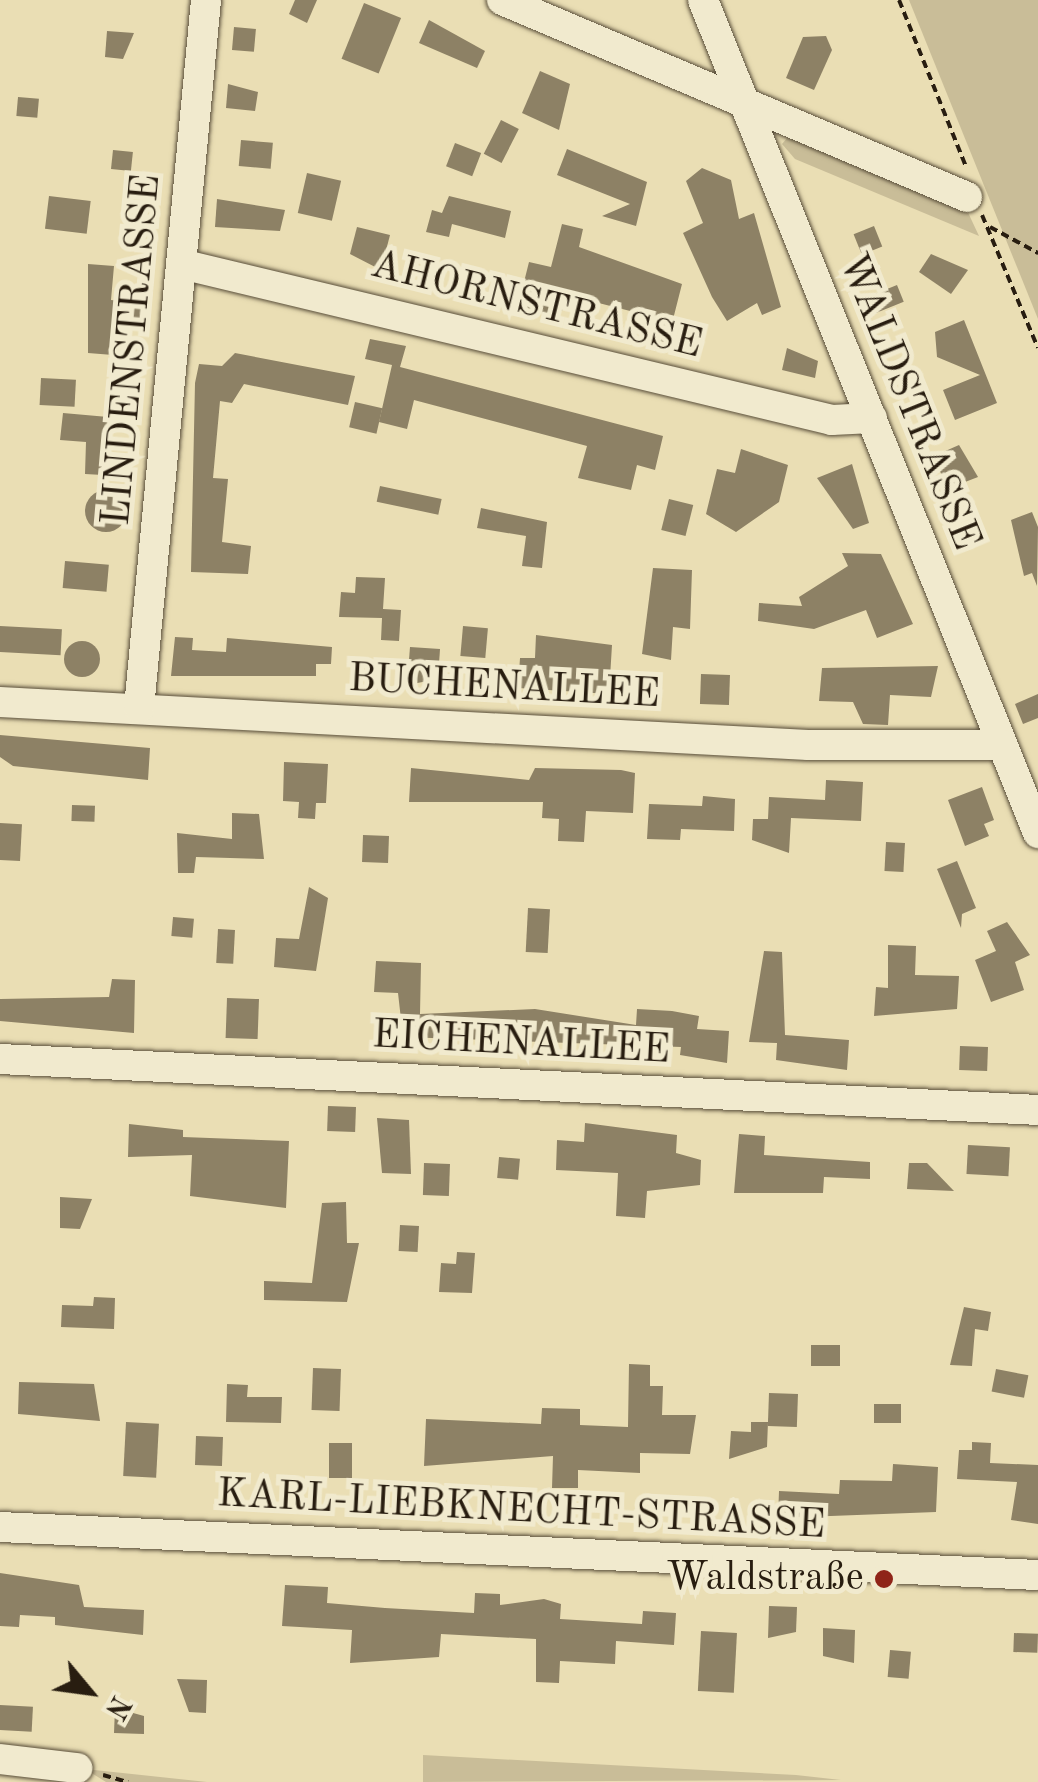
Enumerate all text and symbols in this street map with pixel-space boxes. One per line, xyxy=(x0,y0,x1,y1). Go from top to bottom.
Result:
street label: LINDENSTRASSE xyxy=(94,172,172,528)
street label: AHORNSTRASSE xyxy=(366,242,706,370)
street label: WALDSTRASSE xyxy=(827,247,989,557)
street label: BUCHENALLEE xyxy=(347,656,661,720)
street label: EICHENALLEE xyxy=(371,1012,671,1076)
street label: KARL-LIEBKNECHT-STRASSE xyxy=(216,1471,826,1551)
place label: Waldstraße xyxy=(666,1555,864,1603)
marker: Waldstraße xyxy=(873,1568,895,1590)
north arrow xyxy=(40,1642,140,1742)
text: N xyxy=(99,1690,134,1723)

